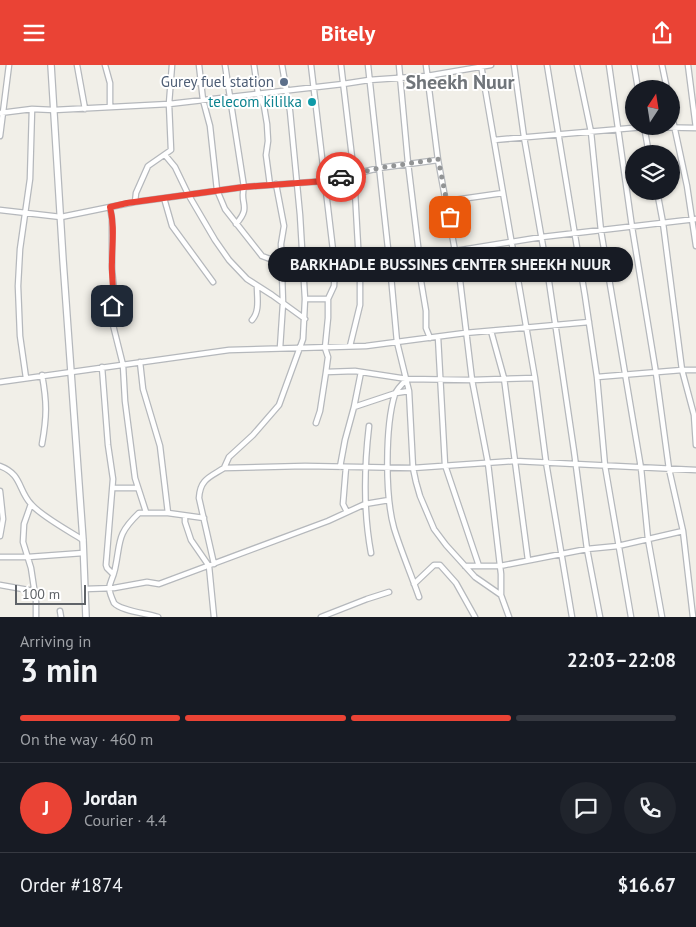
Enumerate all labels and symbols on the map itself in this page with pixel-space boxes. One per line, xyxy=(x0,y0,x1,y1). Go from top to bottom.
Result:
district label: Sheekh Nuur xyxy=(405,69,515,95)
place label: Gurey fuel station xyxy=(161,72,274,91)
marker: Gurey fuel station xyxy=(278,76,290,88)
north arrow xyxy=(625,80,680,135)
place label: telecom kililka xyxy=(208,92,302,111)
marker: telecom kililka xyxy=(306,96,318,108)
courier xyxy=(316,152,366,202)
pin xyxy=(429,196,471,238)
callout: BARKHADLE BUSSINES CENTER SHEEKH NUUR xyxy=(268,247,632,282)
pin xyxy=(91,285,133,327)
scale bar xyxy=(15,582,86,605)

